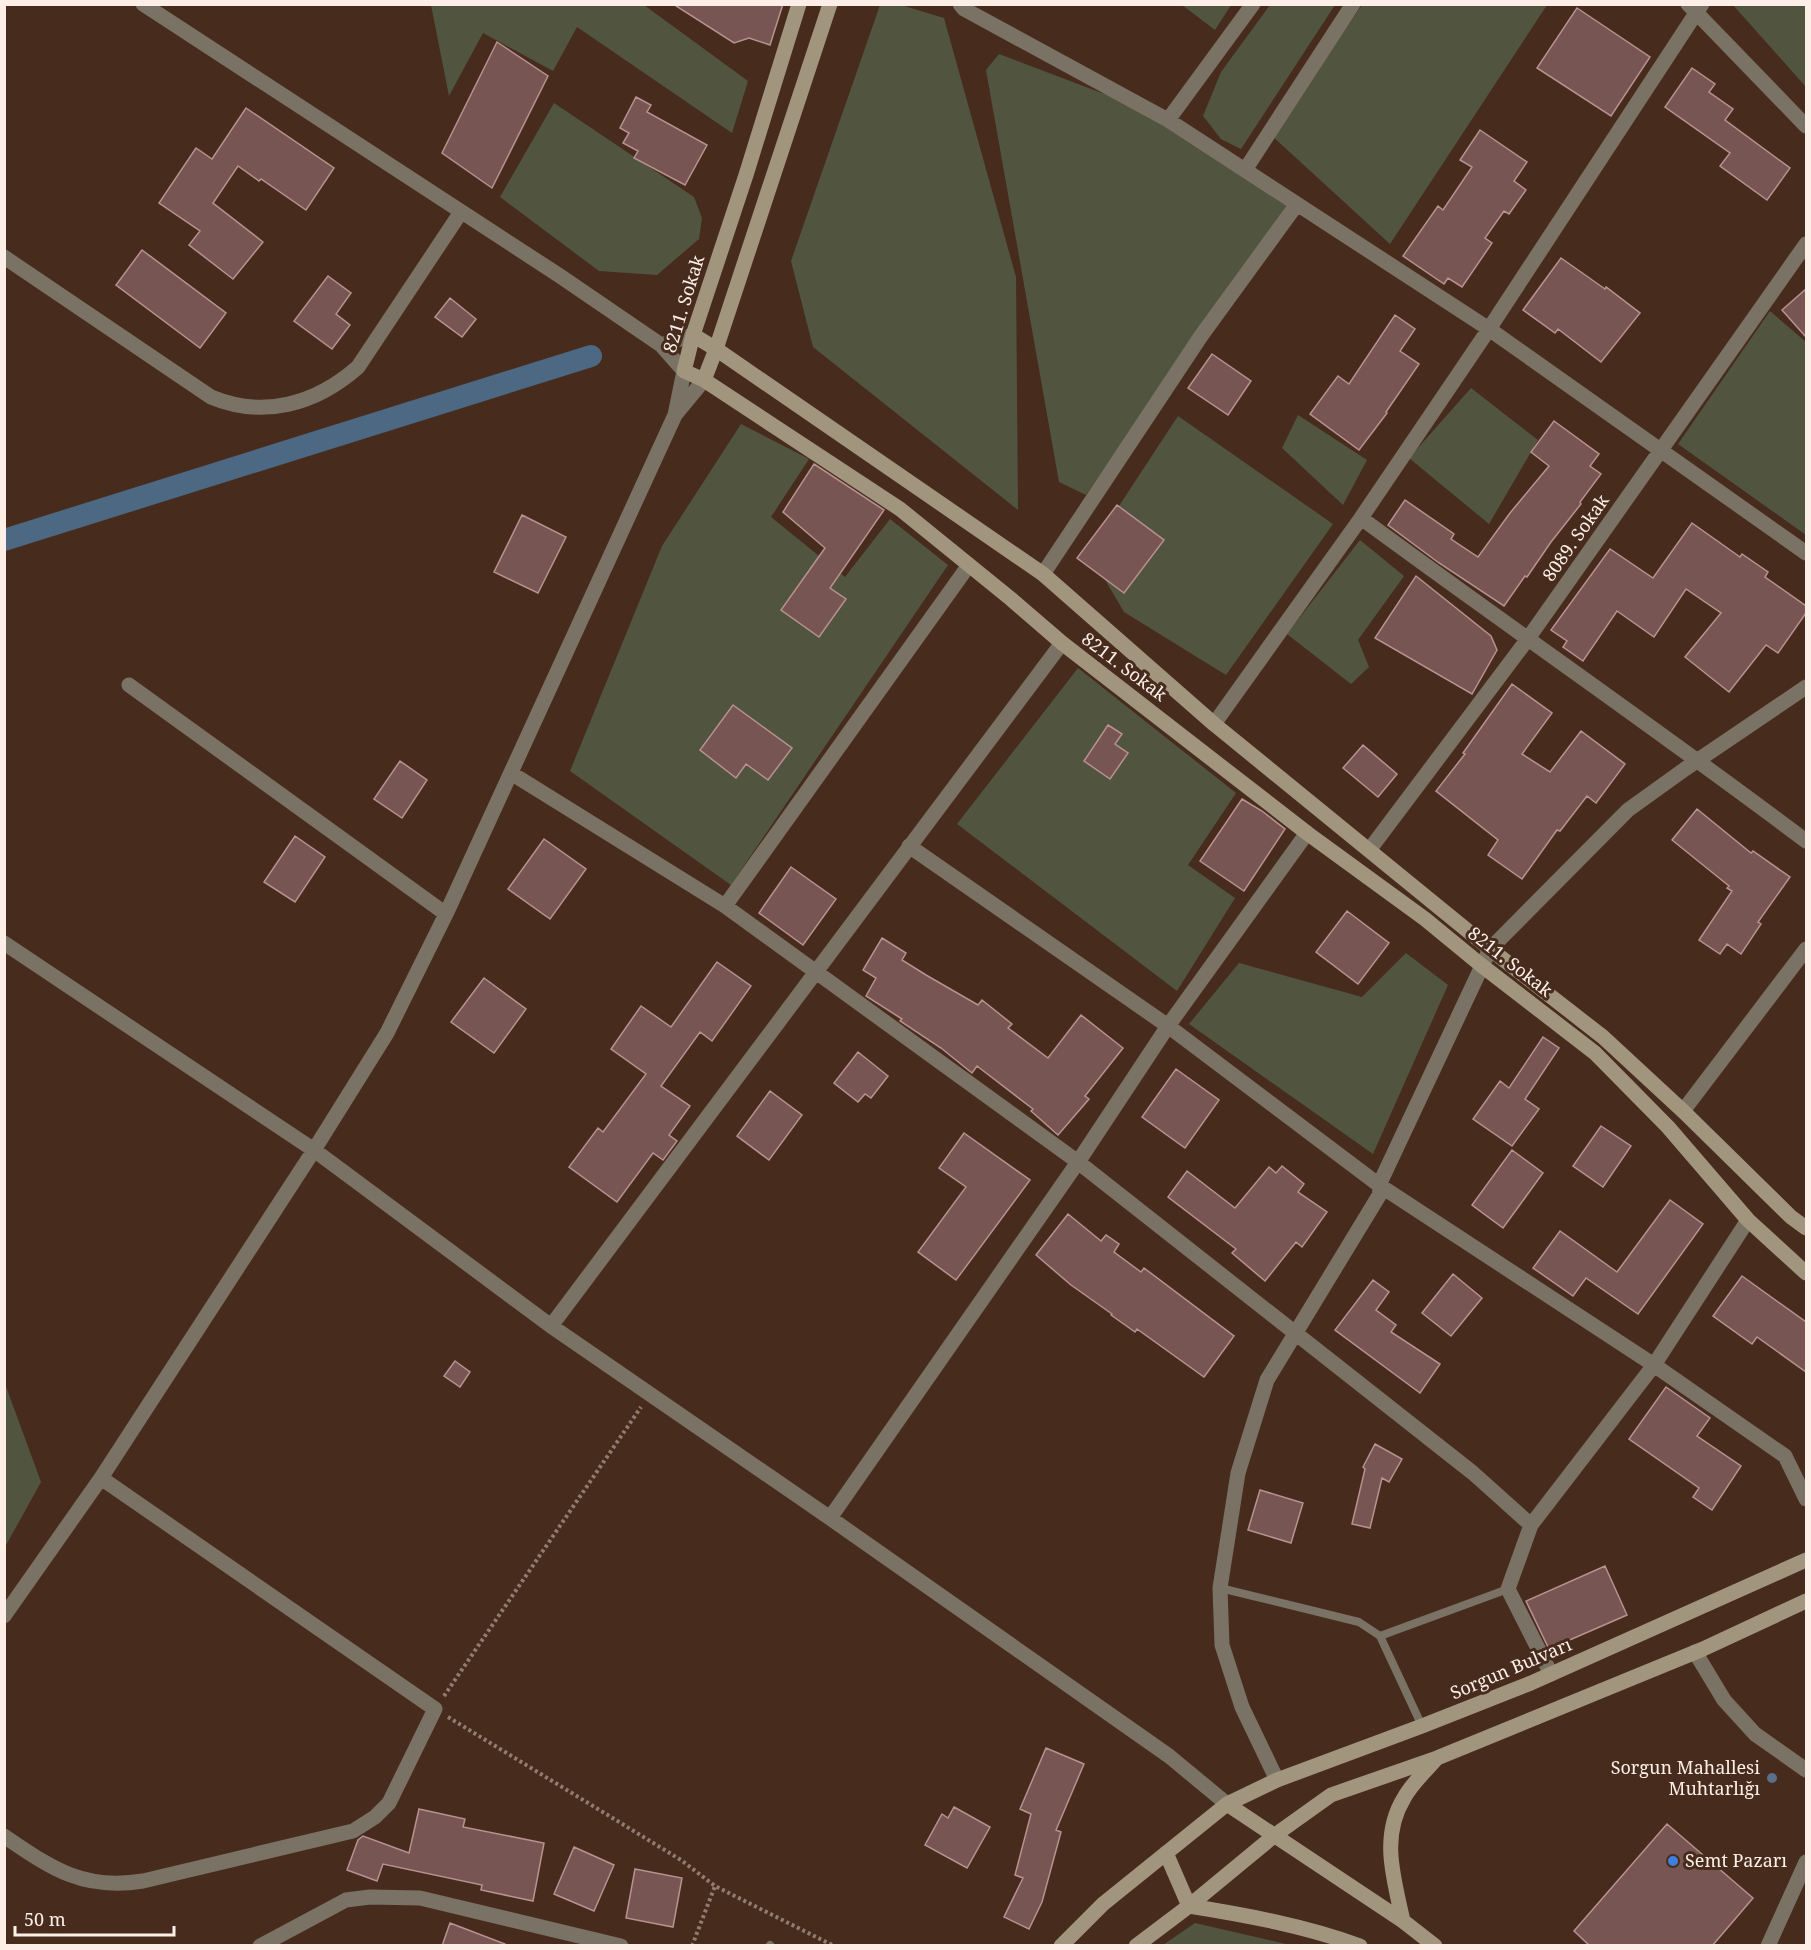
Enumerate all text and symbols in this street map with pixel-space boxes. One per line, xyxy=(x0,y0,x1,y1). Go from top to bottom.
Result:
street label: 8211. Sokak xyxy=(657,252,709,355)
street label: 8089. Sokak xyxy=(1536,489,1614,586)
street label: 8211. Sokak xyxy=(1077,626,1172,706)
street label: 8211. Sokak xyxy=(1464,921,1558,1002)
street label: Sorgun Bulvarı xyxy=(1446,1632,1575,1704)
place label: Sorgun Mahallesi Muhtarlığı xyxy=(1611,1755,1760,1800)
marker: Sorgun Mahallesi Muhtarlığı xyxy=(1765,1771,1779,1785)
place label: Semt Pazarı xyxy=(1685,1848,1787,1872)
marker: Semt Pazarı xyxy=(1666,1854,1680,1868)
scale bar xyxy=(15,1899,174,1937)
text: 50 m xyxy=(24,1907,66,1931)

